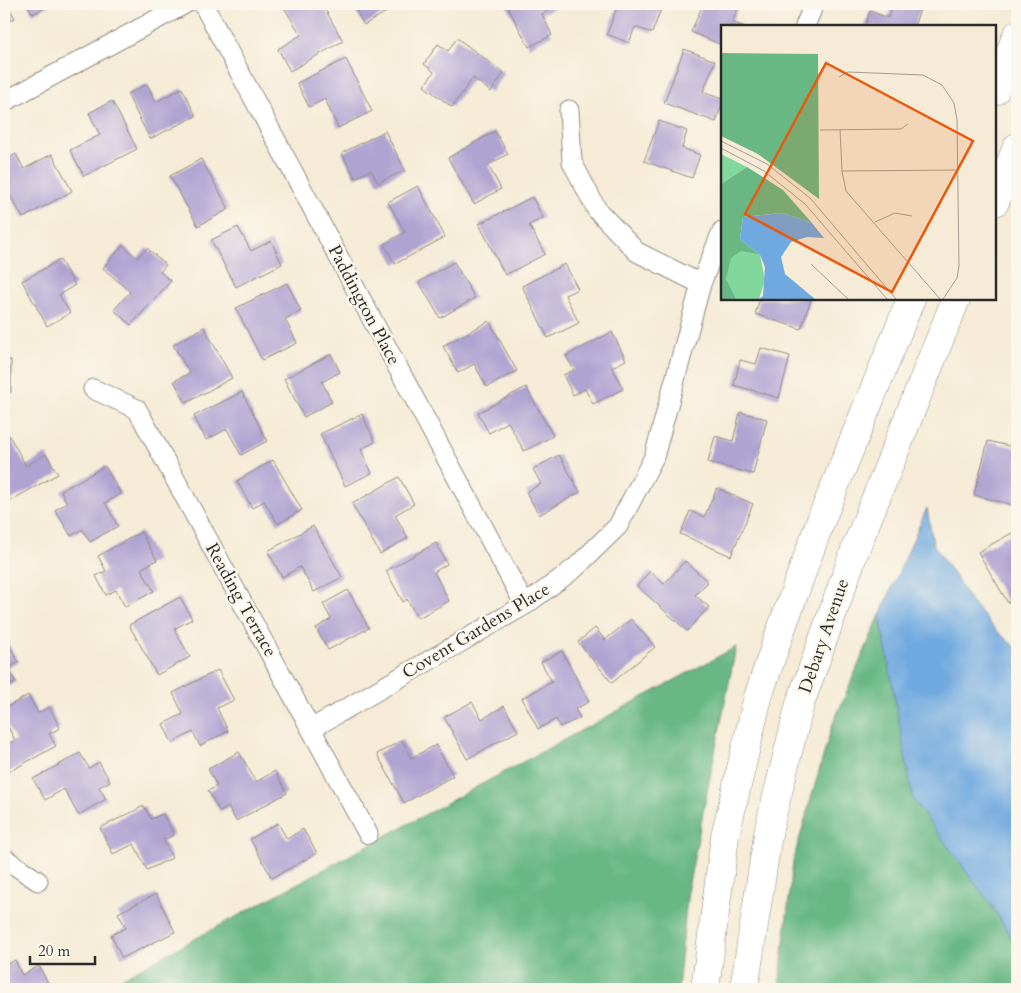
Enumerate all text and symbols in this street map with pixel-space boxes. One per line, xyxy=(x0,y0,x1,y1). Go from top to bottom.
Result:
inset map xyxy=(721,25,996,300)
street label: Paddington Place xyxy=(322,240,406,370)
street label: Reading Terrace xyxy=(199,538,283,662)
street label: Debary Avenue xyxy=(793,575,855,697)
street label: Covent Gardens Place xyxy=(397,577,555,685)
scale bar xyxy=(30,933,95,965)
text: 20 m xyxy=(38,941,70,961)

